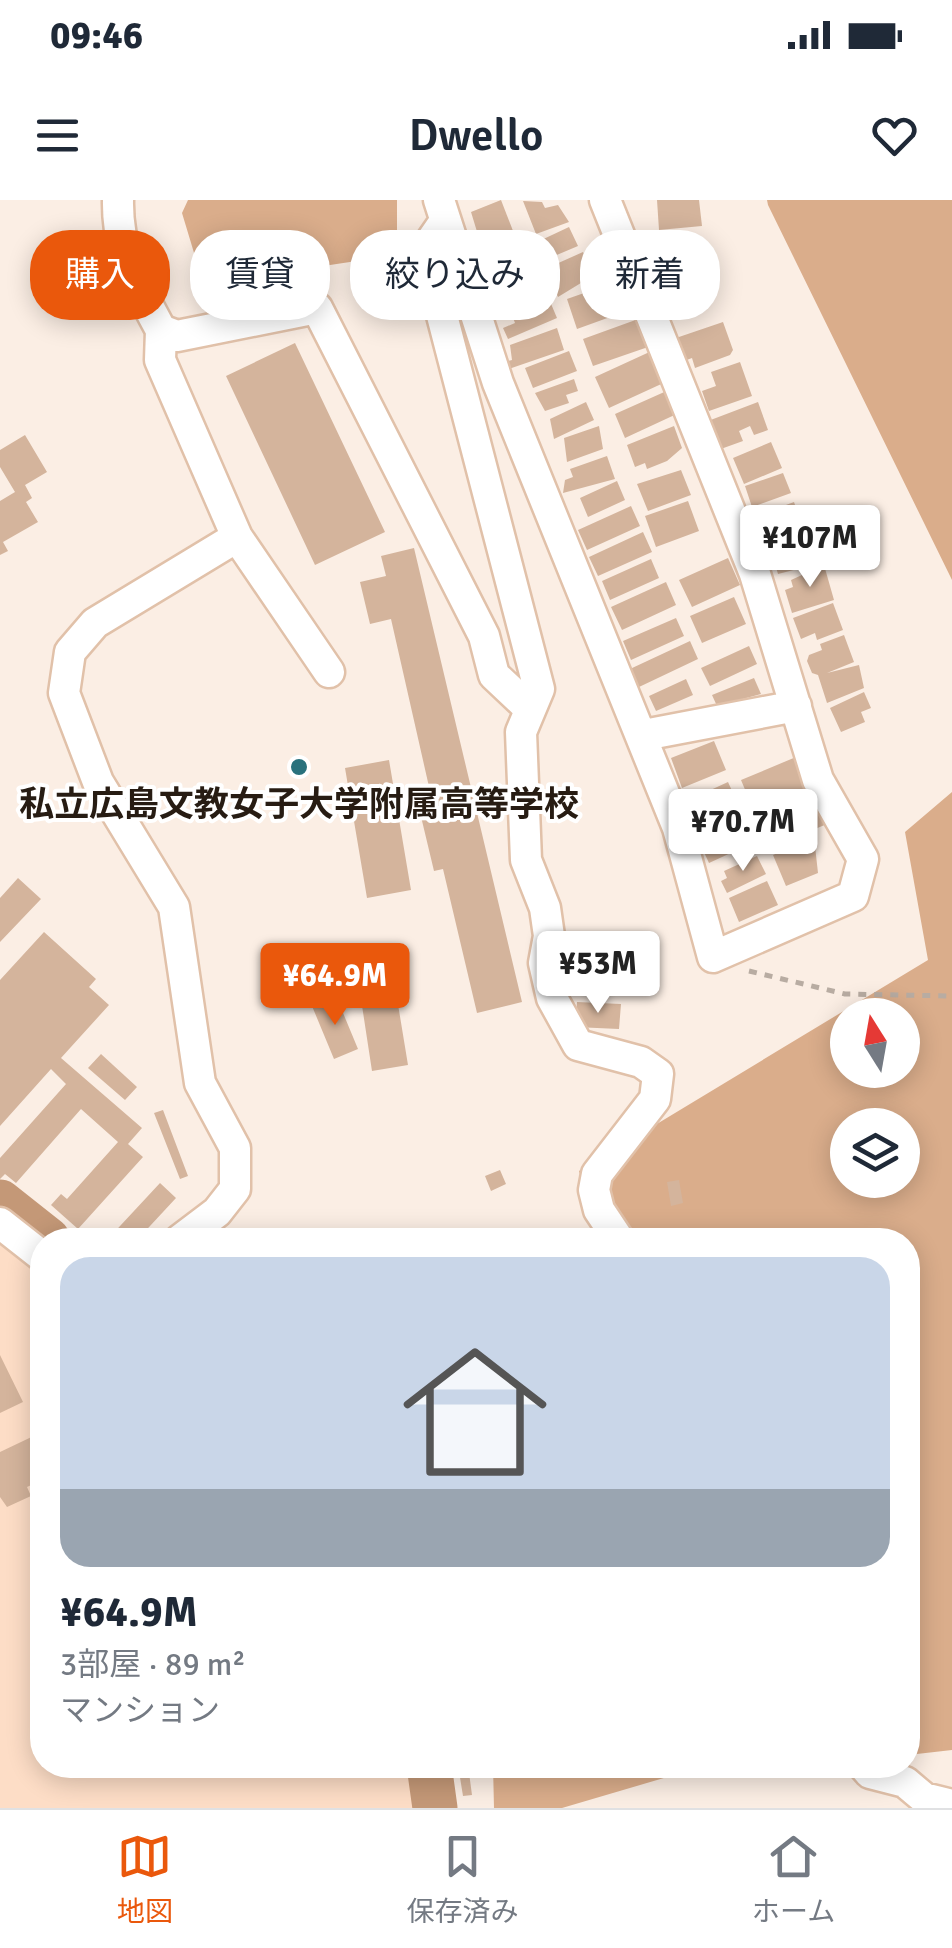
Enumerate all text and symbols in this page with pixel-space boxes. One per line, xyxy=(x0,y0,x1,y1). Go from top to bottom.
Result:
text: 09:46 xyxy=(50,12,143,59)
icon: menu xyxy=(30,108,85,163)
text: Dwello xyxy=(409,108,543,163)
icon: heart xyxy=(867,108,922,163)
chip: 購入 xyxy=(30,230,170,320)
chip: 賃貸 xyxy=(190,230,330,320)
chip: 絞り込み xyxy=(350,230,560,320)
chip: 新着 xyxy=(580,230,720,320)
pin: ¥107M xyxy=(740,505,880,590)
text: ¥107M xyxy=(762,518,858,557)
marker: 私立広島文教女子大学附属高等学校 xyxy=(288,756,310,778)
place label: 私立広島文教女子大学附属高等学校 xyxy=(19,783,579,826)
pin: ¥70.7M xyxy=(662,789,824,874)
text: ¥70.7M xyxy=(691,802,795,841)
pin: ¥53M xyxy=(539,931,657,1016)
pin: ¥64.9M xyxy=(254,943,416,1028)
text: ¥53M xyxy=(559,944,637,983)
text: ¥64.9M xyxy=(283,956,387,995)
north arrow xyxy=(830,998,920,1088)
map controls xyxy=(830,998,920,1198)
button: layers xyxy=(830,1108,920,1198)
icon: home xyxy=(385,1322,565,1502)
text: ¥64.9M xyxy=(60,1587,198,1638)
text: 3部屋 · 89 m² xyxy=(60,1645,246,1684)
text: マンション xyxy=(60,1691,220,1730)
tab: 地図 xyxy=(117,1829,173,1929)
tab: 保存済み xyxy=(406,1829,518,1929)
tab: ホーム xyxy=(752,1829,835,1929)

